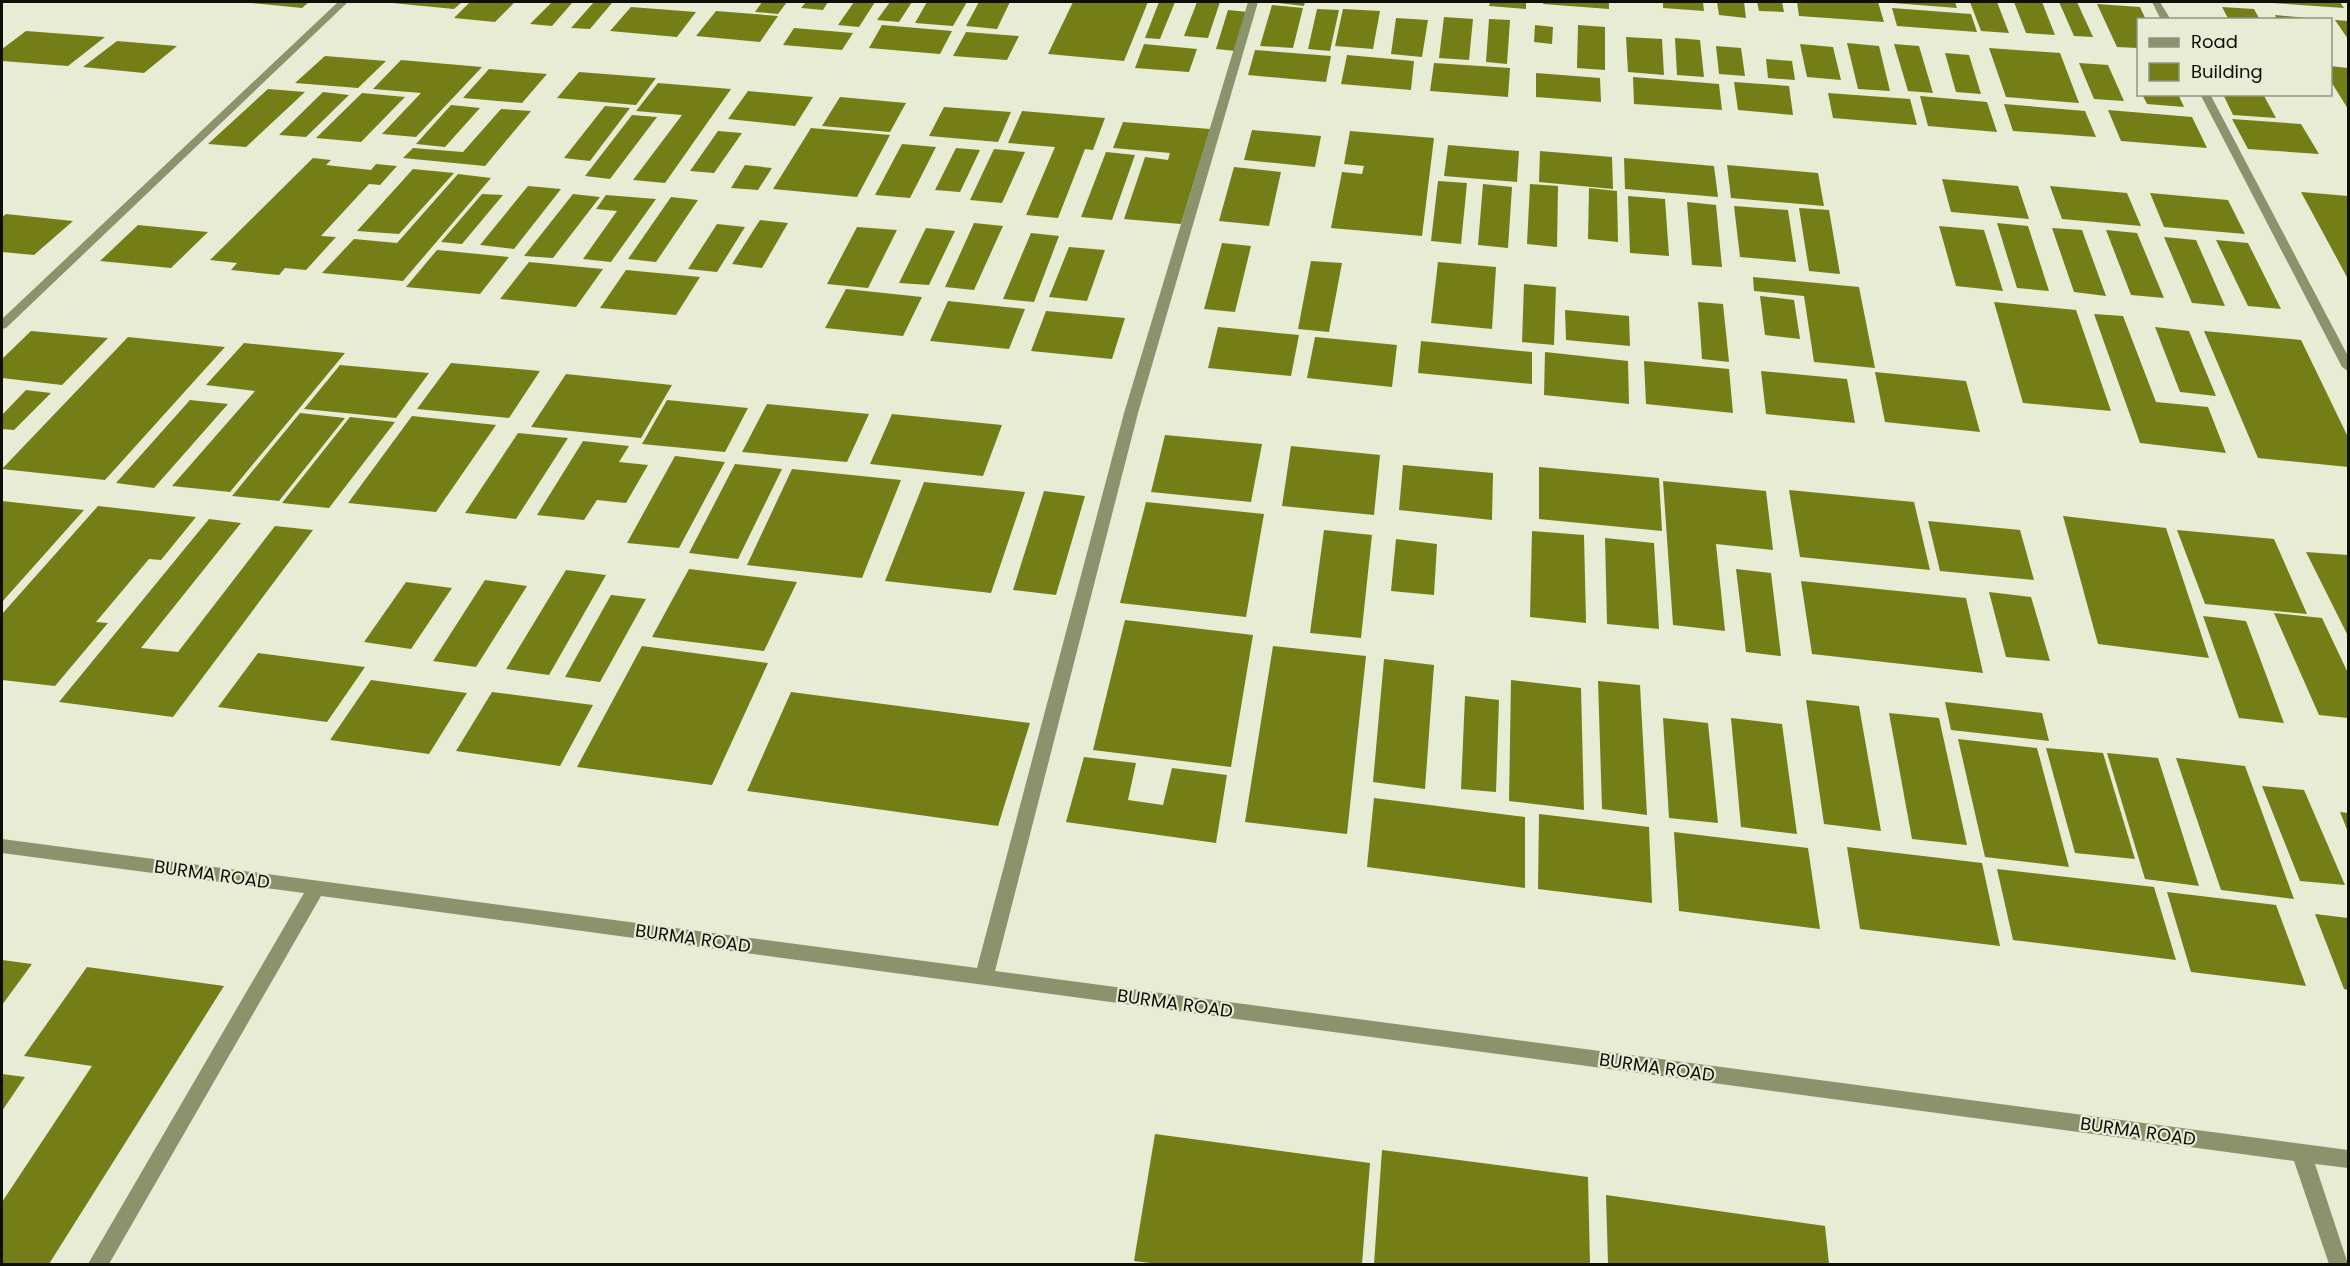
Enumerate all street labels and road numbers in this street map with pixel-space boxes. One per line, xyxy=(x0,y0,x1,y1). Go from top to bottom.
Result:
street label: BURMA ROAD xyxy=(153,854,271,894)
street label: BURMA ROAD xyxy=(634,918,752,958)
street label: BURMA ROAD xyxy=(1116,983,1234,1023)
street label: BURMA ROAD xyxy=(1598,1047,1716,1087)
street label: BURMA ROAD xyxy=(2079,1111,2197,1151)

